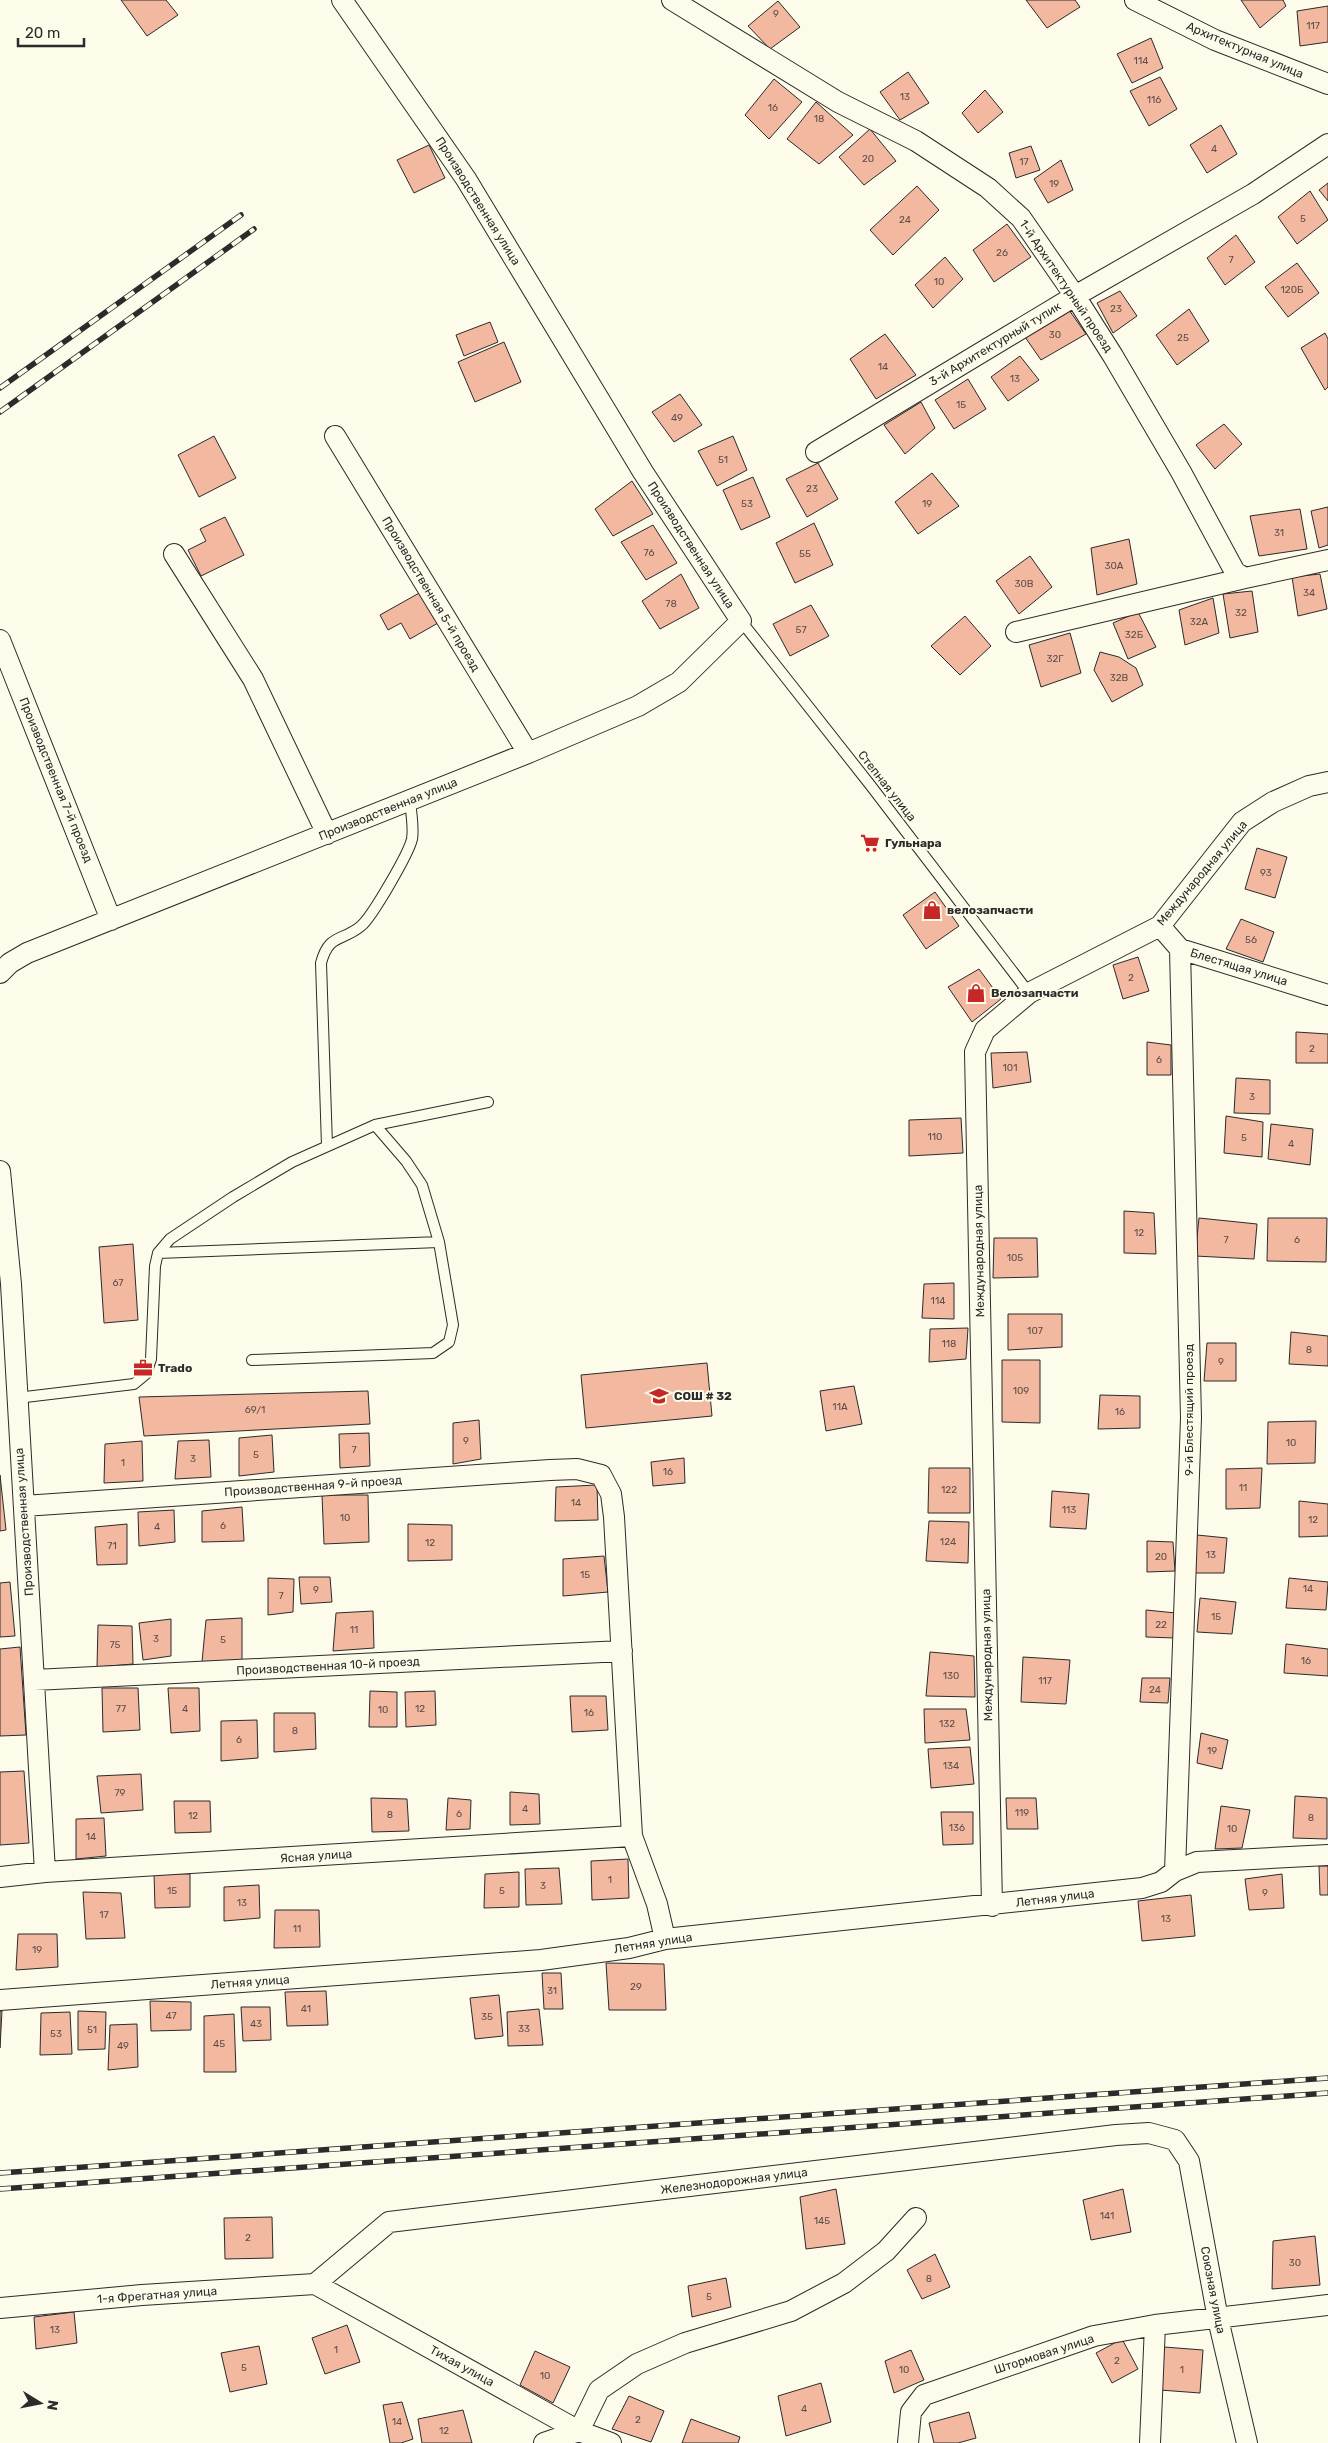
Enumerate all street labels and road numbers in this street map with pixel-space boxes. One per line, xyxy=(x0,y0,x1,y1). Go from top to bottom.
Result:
street label: Архитектурная улица xyxy=(1184,19,1306,81)
street label: Производственная улица xyxy=(433,134,523,268)
street label: 1-й Архитектурный проезд xyxy=(1016,217,1116,355)
street label: 3-й Архитектурный тупик xyxy=(927,299,1064,389)
street label: Производственная улица xyxy=(645,479,737,611)
street label: Производственная 5-й проезд xyxy=(379,514,483,674)
street label: Производственная 7-й проезд xyxy=(16,695,96,865)
street label: Степная улица xyxy=(855,748,919,824)
street label: Производственная улица xyxy=(317,775,459,843)
street label: Международная улица xyxy=(1154,818,1250,928)
street label: Блестящая улица xyxy=(1189,946,1289,988)
street label: Международная улица xyxy=(971,1185,987,1317)
street label: 9-й Блестящий проезд xyxy=(1182,1344,1196,1476)
street label: Производственная улица xyxy=(12,1448,36,1596)
street label: Производственная 9-й проезд xyxy=(224,1473,402,1499)
street label: Международная улица xyxy=(979,1589,995,1721)
street label: Производственная 10-й проезд xyxy=(236,1654,420,1678)
street label: Ясная улица xyxy=(279,1846,353,1866)
street label: Летняя улица xyxy=(1015,1886,1095,1910)
street label: Летняя улица xyxy=(613,1930,693,1956)
street label: Летняя улица xyxy=(210,1972,290,1992)
street label: Железнодорожная улица xyxy=(660,2165,808,2197)
street label: Союзная улица xyxy=(1198,2245,1228,2335)
street label: 1-я Фрегатная улица xyxy=(96,2284,218,2306)
street label: Штормовая улица xyxy=(992,2331,1096,2377)
street label: Тихая улица xyxy=(427,2343,497,2389)

